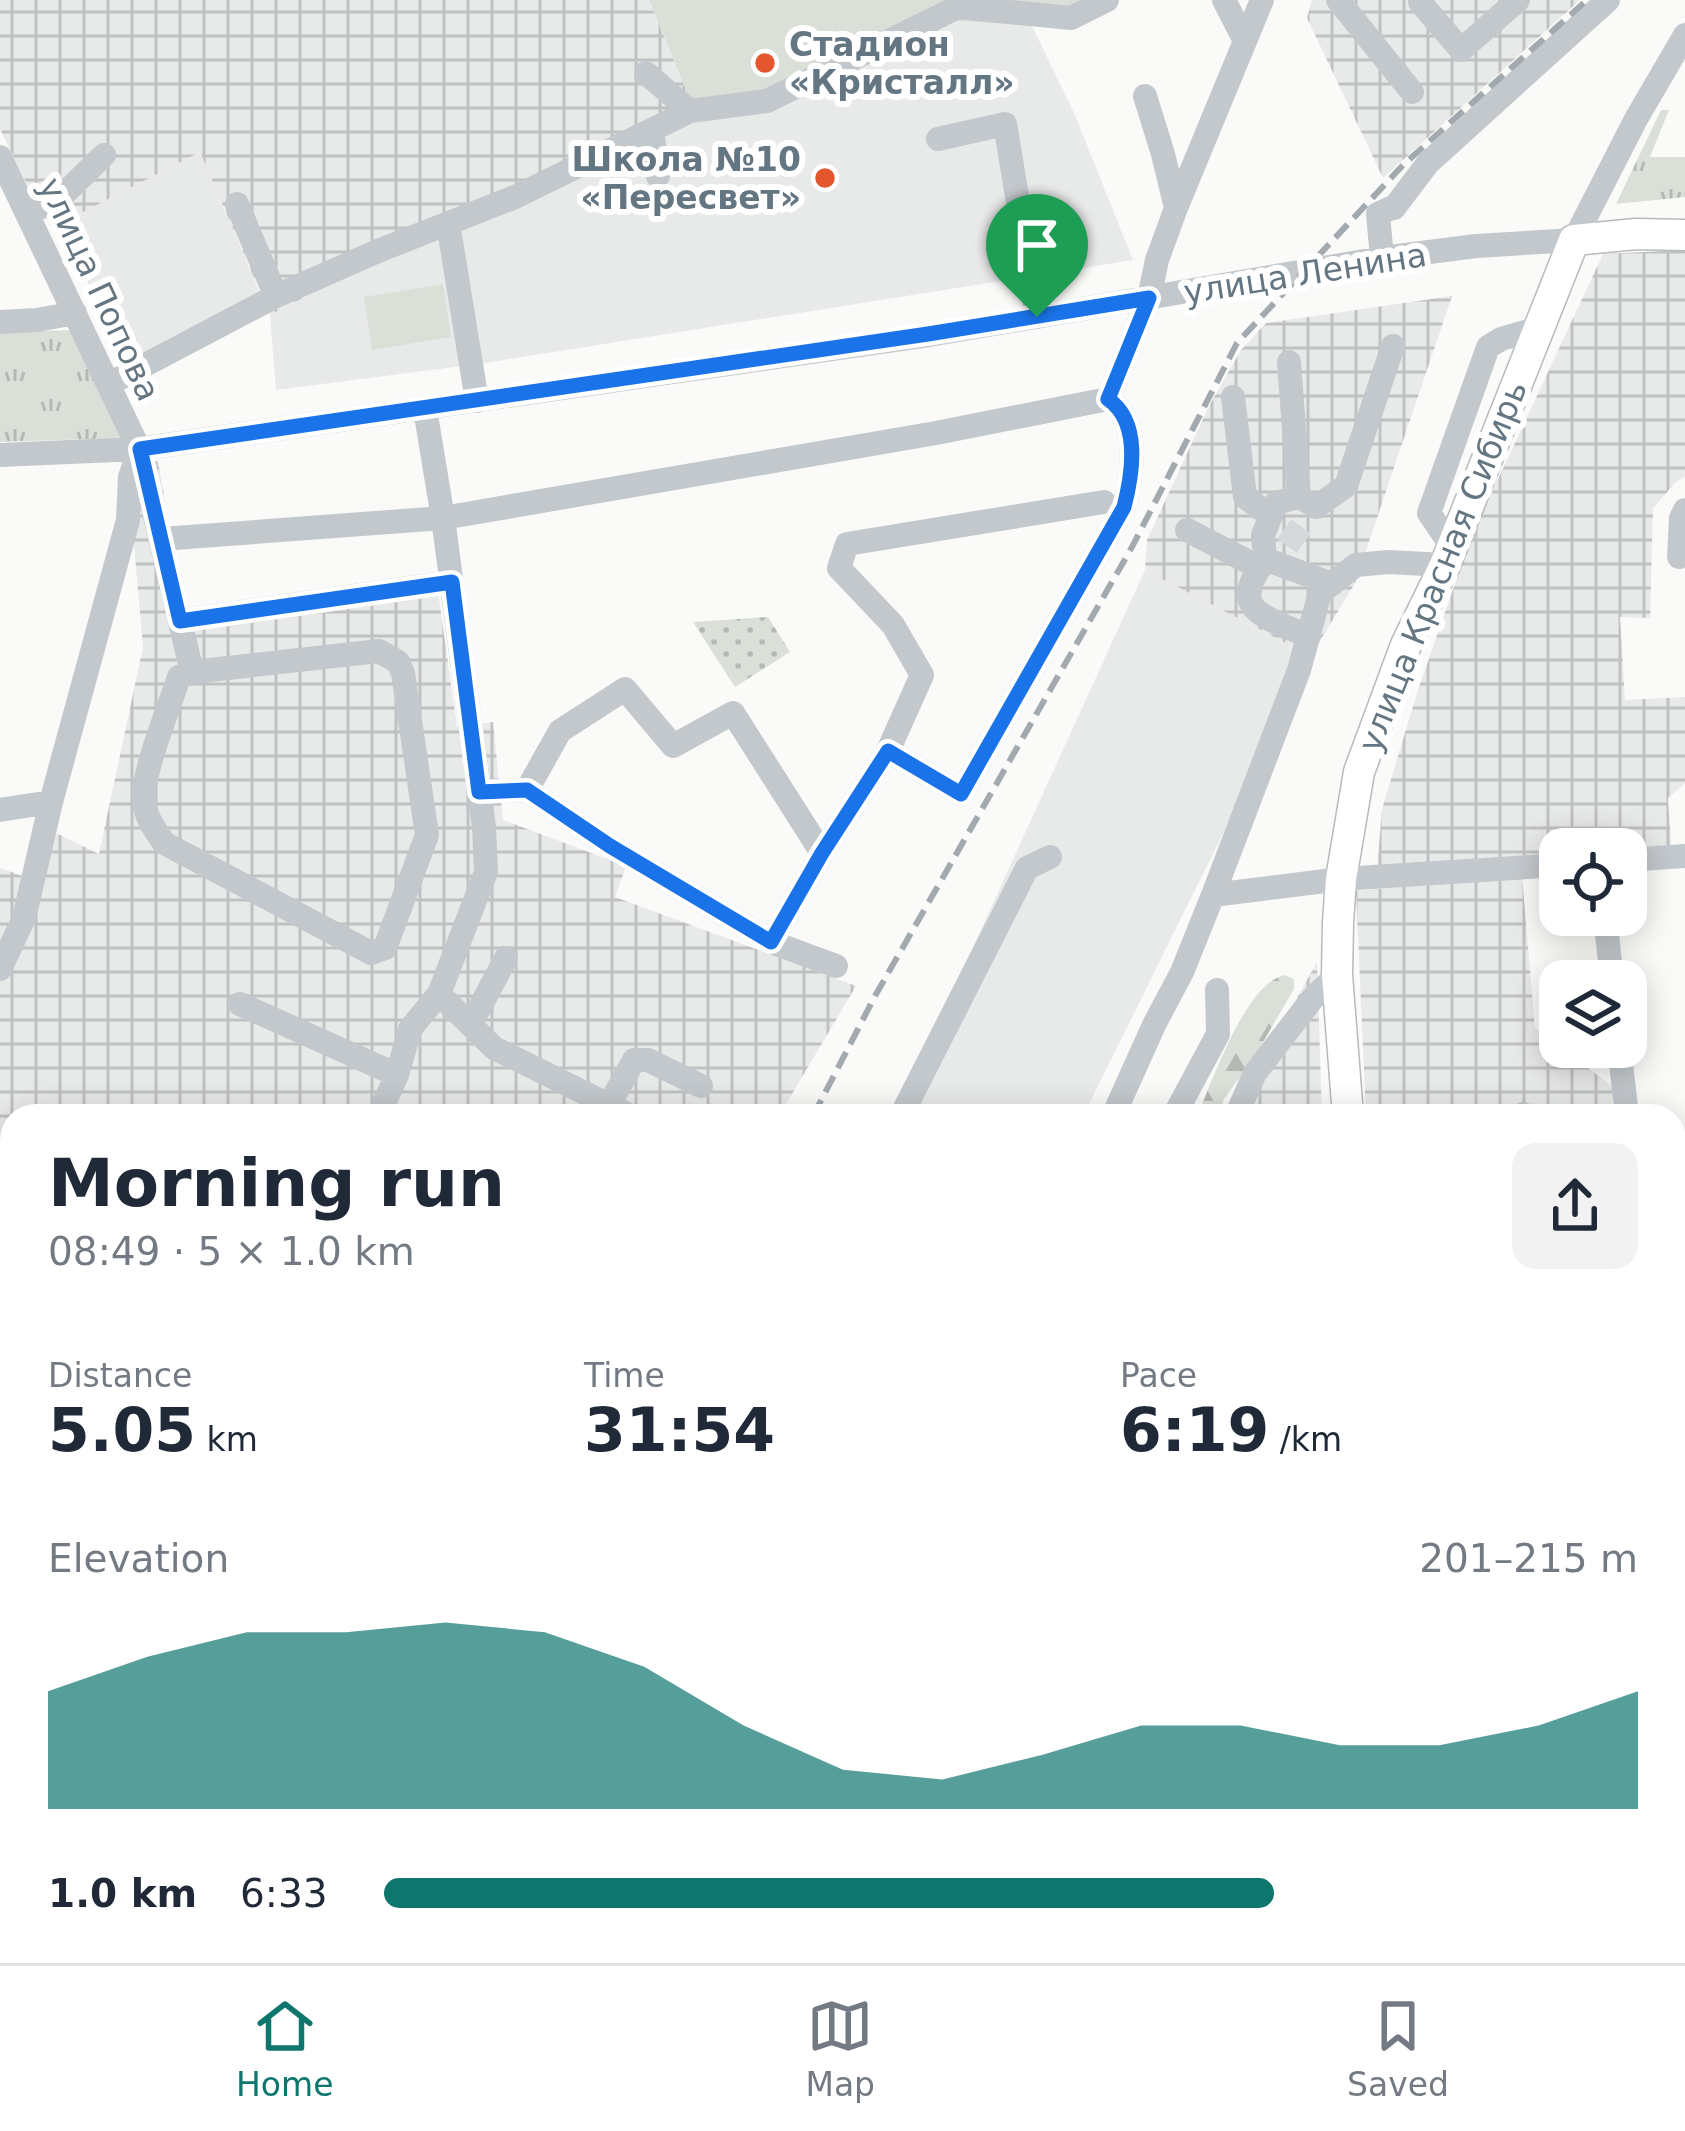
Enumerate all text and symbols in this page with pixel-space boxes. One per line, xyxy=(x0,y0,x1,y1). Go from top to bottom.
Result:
place label: Стадион «Кристалл» xyxy=(789,25,1015,102)
marker: Стадион «Кристалл» xyxy=(752,50,778,76)
place label: Школа №10 «Пересвет» xyxy=(572,140,801,217)
marker: Школа №10 «Пересвет» xyxy=(812,165,838,191)
street label: улица Попова xyxy=(31,171,168,407)
pin xyxy=(986,194,1088,317)
icon: arrive xyxy=(1004,212,1070,278)
street label: улица Ленина xyxy=(1181,235,1429,312)
street label: улица Красная Сибирь xyxy=(1350,375,1535,757)
map controls xyxy=(1539,828,1647,1068)
button: locate xyxy=(1539,828,1647,936)
button: layers xyxy=(1539,960,1647,1068)
button: share xyxy=(1512,1143,1638,1269)
text: Morning run xyxy=(48,1145,505,1222)
text: 08:49 · 5 × 1.0 km xyxy=(48,1229,415,1274)
text: Distance xyxy=(48,1356,192,1395)
text: Time xyxy=(584,1356,665,1395)
text: Pace xyxy=(1120,1356,1197,1395)
text: 5.05 xyxy=(48,1395,196,1465)
text: 31:54 xyxy=(584,1395,775,1465)
text: 6:19 xyxy=(1120,1395,1269,1465)
text: km xyxy=(196,1420,258,1459)
text: /km xyxy=(1269,1420,1342,1459)
text: Elevation xyxy=(48,1536,229,1581)
text: 201–215 m xyxy=(1419,1536,1638,1581)
text: 1.0 km xyxy=(48,1871,197,1916)
text: 6:33 xyxy=(240,1871,328,1916)
tab: Home xyxy=(236,1993,333,2104)
tab: Map xyxy=(805,1993,875,2104)
tab: Saved xyxy=(1347,1993,1449,2104)

